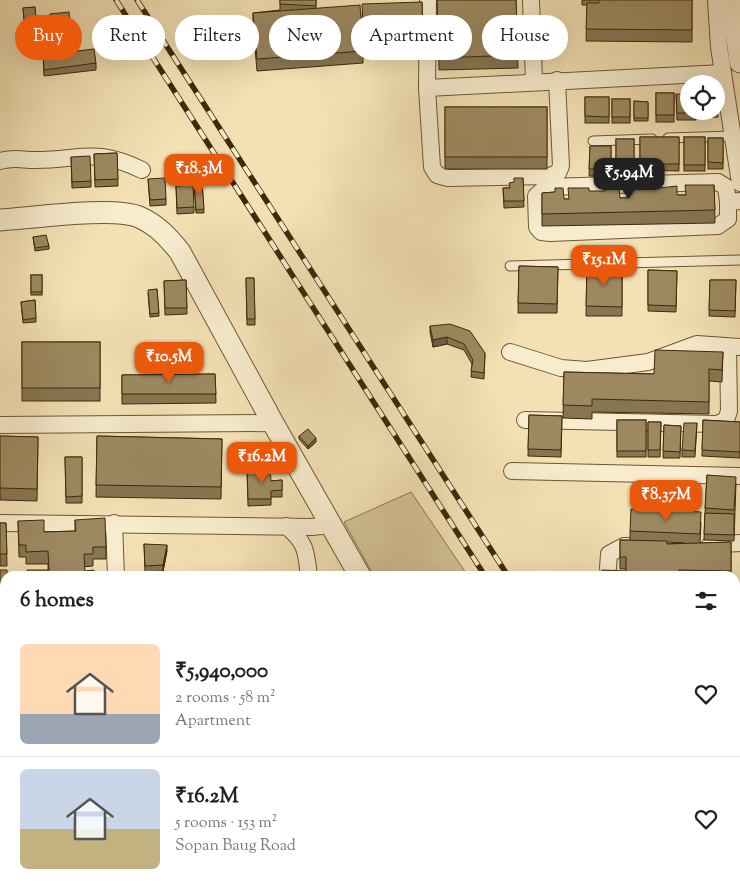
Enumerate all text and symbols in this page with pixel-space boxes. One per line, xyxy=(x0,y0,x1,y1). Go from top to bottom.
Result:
chip: Buy xyxy=(15,15,82,60)
chip: Rent xyxy=(92,15,165,60)
chip: Filters xyxy=(175,15,259,60)
chip: New xyxy=(269,15,341,60)
chip: Apartment xyxy=(351,15,472,60)
chip: House xyxy=(482,15,568,60)
map controls xyxy=(680,75,725,120)
button: locate xyxy=(680,75,725,120)
pin: ₹18.3M xyxy=(158,154,240,196)
text: ₹18.3M xyxy=(175,158,223,181)
pin: ₹5.94M xyxy=(588,158,670,200)
text: ₹5.94M xyxy=(605,162,653,185)
pin: ₹15.1M xyxy=(563,244,645,287)
text: ₹15.1M xyxy=(582,249,626,272)
pin: ₹10.5M xyxy=(128,342,210,384)
text: ₹10.5M xyxy=(146,346,192,369)
pin: ₹16.2M xyxy=(221,442,303,484)
text: ₹16.2M xyxy=(238,446,286,469)
pin: ₹8.37M xyxy=(625,480,707,522)
text: ₹8.37M xyxy=(641,484,691,507)
text: 6 homes xyxy=(20,586,94,616)
icon: filters xyxy=(692,587,720,615)
text: ₹5,940,000 xyxy=(175,657,268,687)
icon: home xyxy=(60,664,120,724)
icon: heart xyxy=(692,680,720,708)
text: 2 rooms · 58 m² xyxy=(175,687,275,710)
text: Apartment xyxy=(175,710,251,733)
text: ₹16.2M xyxy=(175,782,239,812)
icon: home xyxy=(60,789,120,849)
icon: heart xyxy=(692,805,720,833)
text: 5 rooms · 153 m² xyxy=(175,812,277,835)
text: Sopan Baug Road xyxy=(175,835,296,858)

